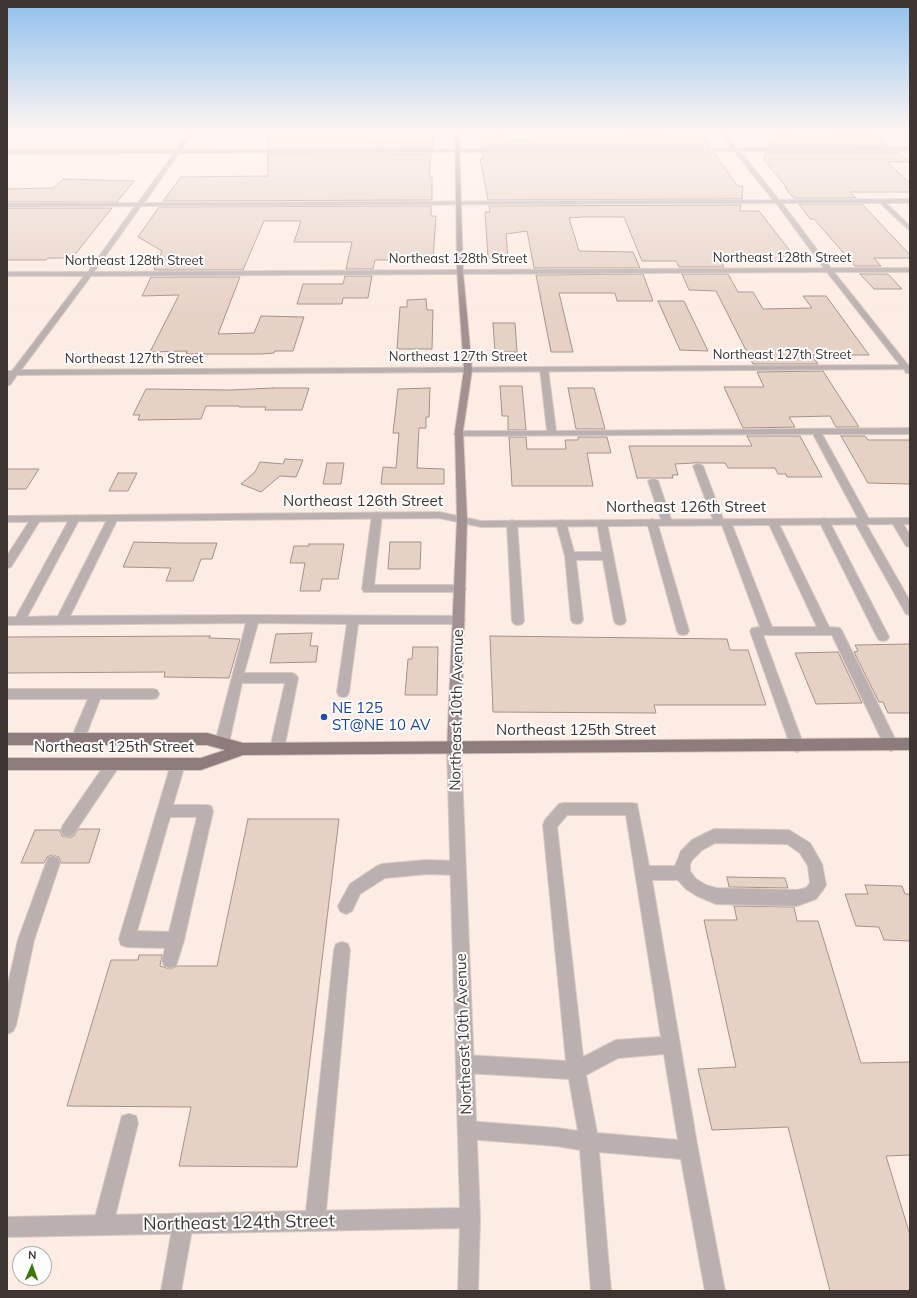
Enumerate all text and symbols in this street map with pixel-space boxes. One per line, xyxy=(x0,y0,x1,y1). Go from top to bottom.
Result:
street label: Northeast 128th Street xyxy=(713,250,851,266)
street label: Northeast 128th Street xyxy=(389,251,527,267)
street label: Northeast 128th Street xyxy=(65,253,203,269)
street label: Northeast 127th Street xyxy=(713,347,851,363)
street label: Northeast 127th Street xyxy=(389,349,527,365)
street label: Northeast 127th Street xyxy=(65,351,203,367)
street label: Northeast 126th Street xyxy=(283,492,443,510)
street label: Northeast 126th Street xyxy=(606,498,766,516)
street label: Northeast 10th Avenue xyxy=(447,629,467,791)
place label: NE 125 ST@NE 10 AV xyxy=(332,699,431,734)
marker: NE 125 ST@NE 10 AV xyxy=(319,712,329,722)
street label: Northeast 125th Street xyxy=(496,721,656,739)
street label: Northeast 125th Street xyxy=(34,738,194,756)
street label: Northeast 10th Avenue xyxy=(452,953,476,1115)
street label: Northeast 124th Street xyxy=(143,1211,335,1235)
north arrow xyxy=(12,1246,52,1286)
text: N xyxy=(28,1248,37,1262)

